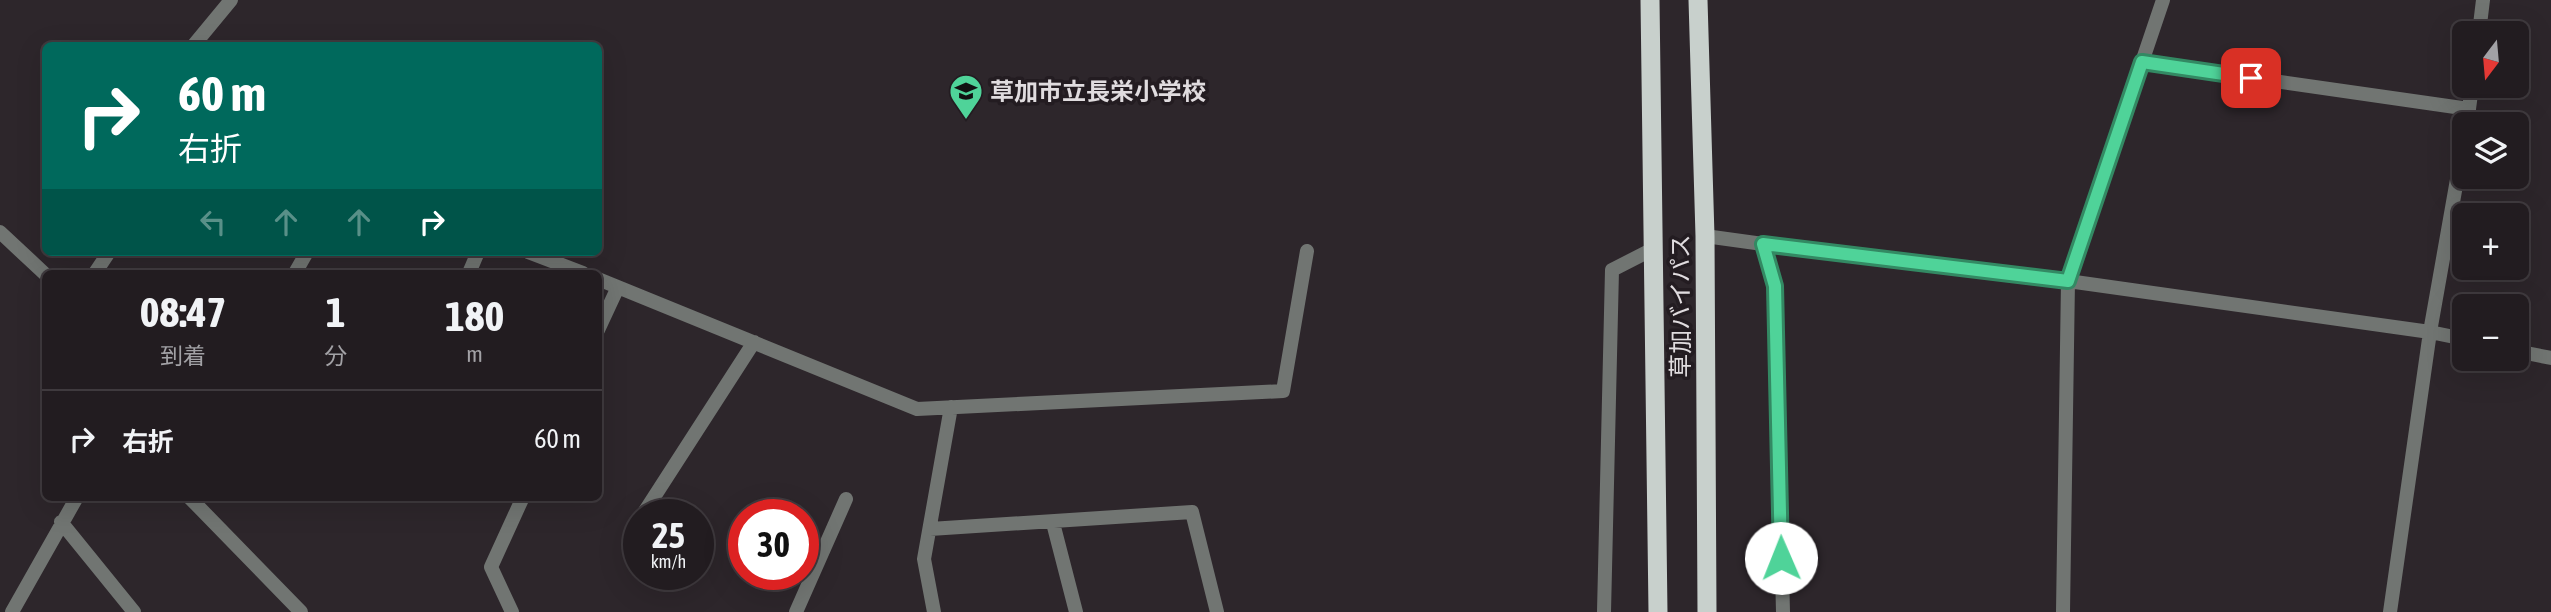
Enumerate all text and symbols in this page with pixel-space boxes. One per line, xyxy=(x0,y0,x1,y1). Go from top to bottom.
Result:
north arrow xyxy=(2452,21,2529,98)
map controls xyxy=(2452,21,2529,371)
pin xyxy=(2221,48,2281,108)
icon: arrive xyxy=(2232,59,2270,97)
text: 60 m xyxy=(178,65,266,121)
icon: right xyxy=(63,70,154,161)
school or university icon: 草加市立長栄小学校 xyxy=(947,72,985,121)
place label: 草加市立長栄小学校 xyxy=(990,78,1206,105)
button: layers xyxy=(2452,112,2529,189)
text: 右折 xyxy=(178,130,242,167)
icon: left xyxy=(194,203,232,241)
icon: ahead xyxy=(267,203,305,241)
icon: ahead xyxy=(340,203,378,241)
icon: right xyxy=(413,203,451,241)
button: + xyxy=(2452,203,2529,280)
street label: 草加バイパス xyxy=(1667,234,1694,378)
text: 08:47 xyxy=(140,288,226,336)
text: 1 xyxy=(326,288,345,336)
text: 180 xyxy=(445,292,504,340)
button: − xyxy=(2452,294,2529,371)
text: m xyxy=(466,341,483,367)
text: 到着 xyxy=(160,343,206,369)
text: 分 xyxy=(324,343,347,369)
icon: right xyxy=(63,420,101,458)
text: 60 m xyxy=(534,424,581,454)
text: 右折 xyxy=(122,427,174,457)
speed limit sign: 30 xyxy=(728,499,819,590)
text: 25 xyxy=(652,515,685,555)
position arrow xyxy=(1744,521,1818,595)
text: km/h xyxy=(651,551,686,572)

